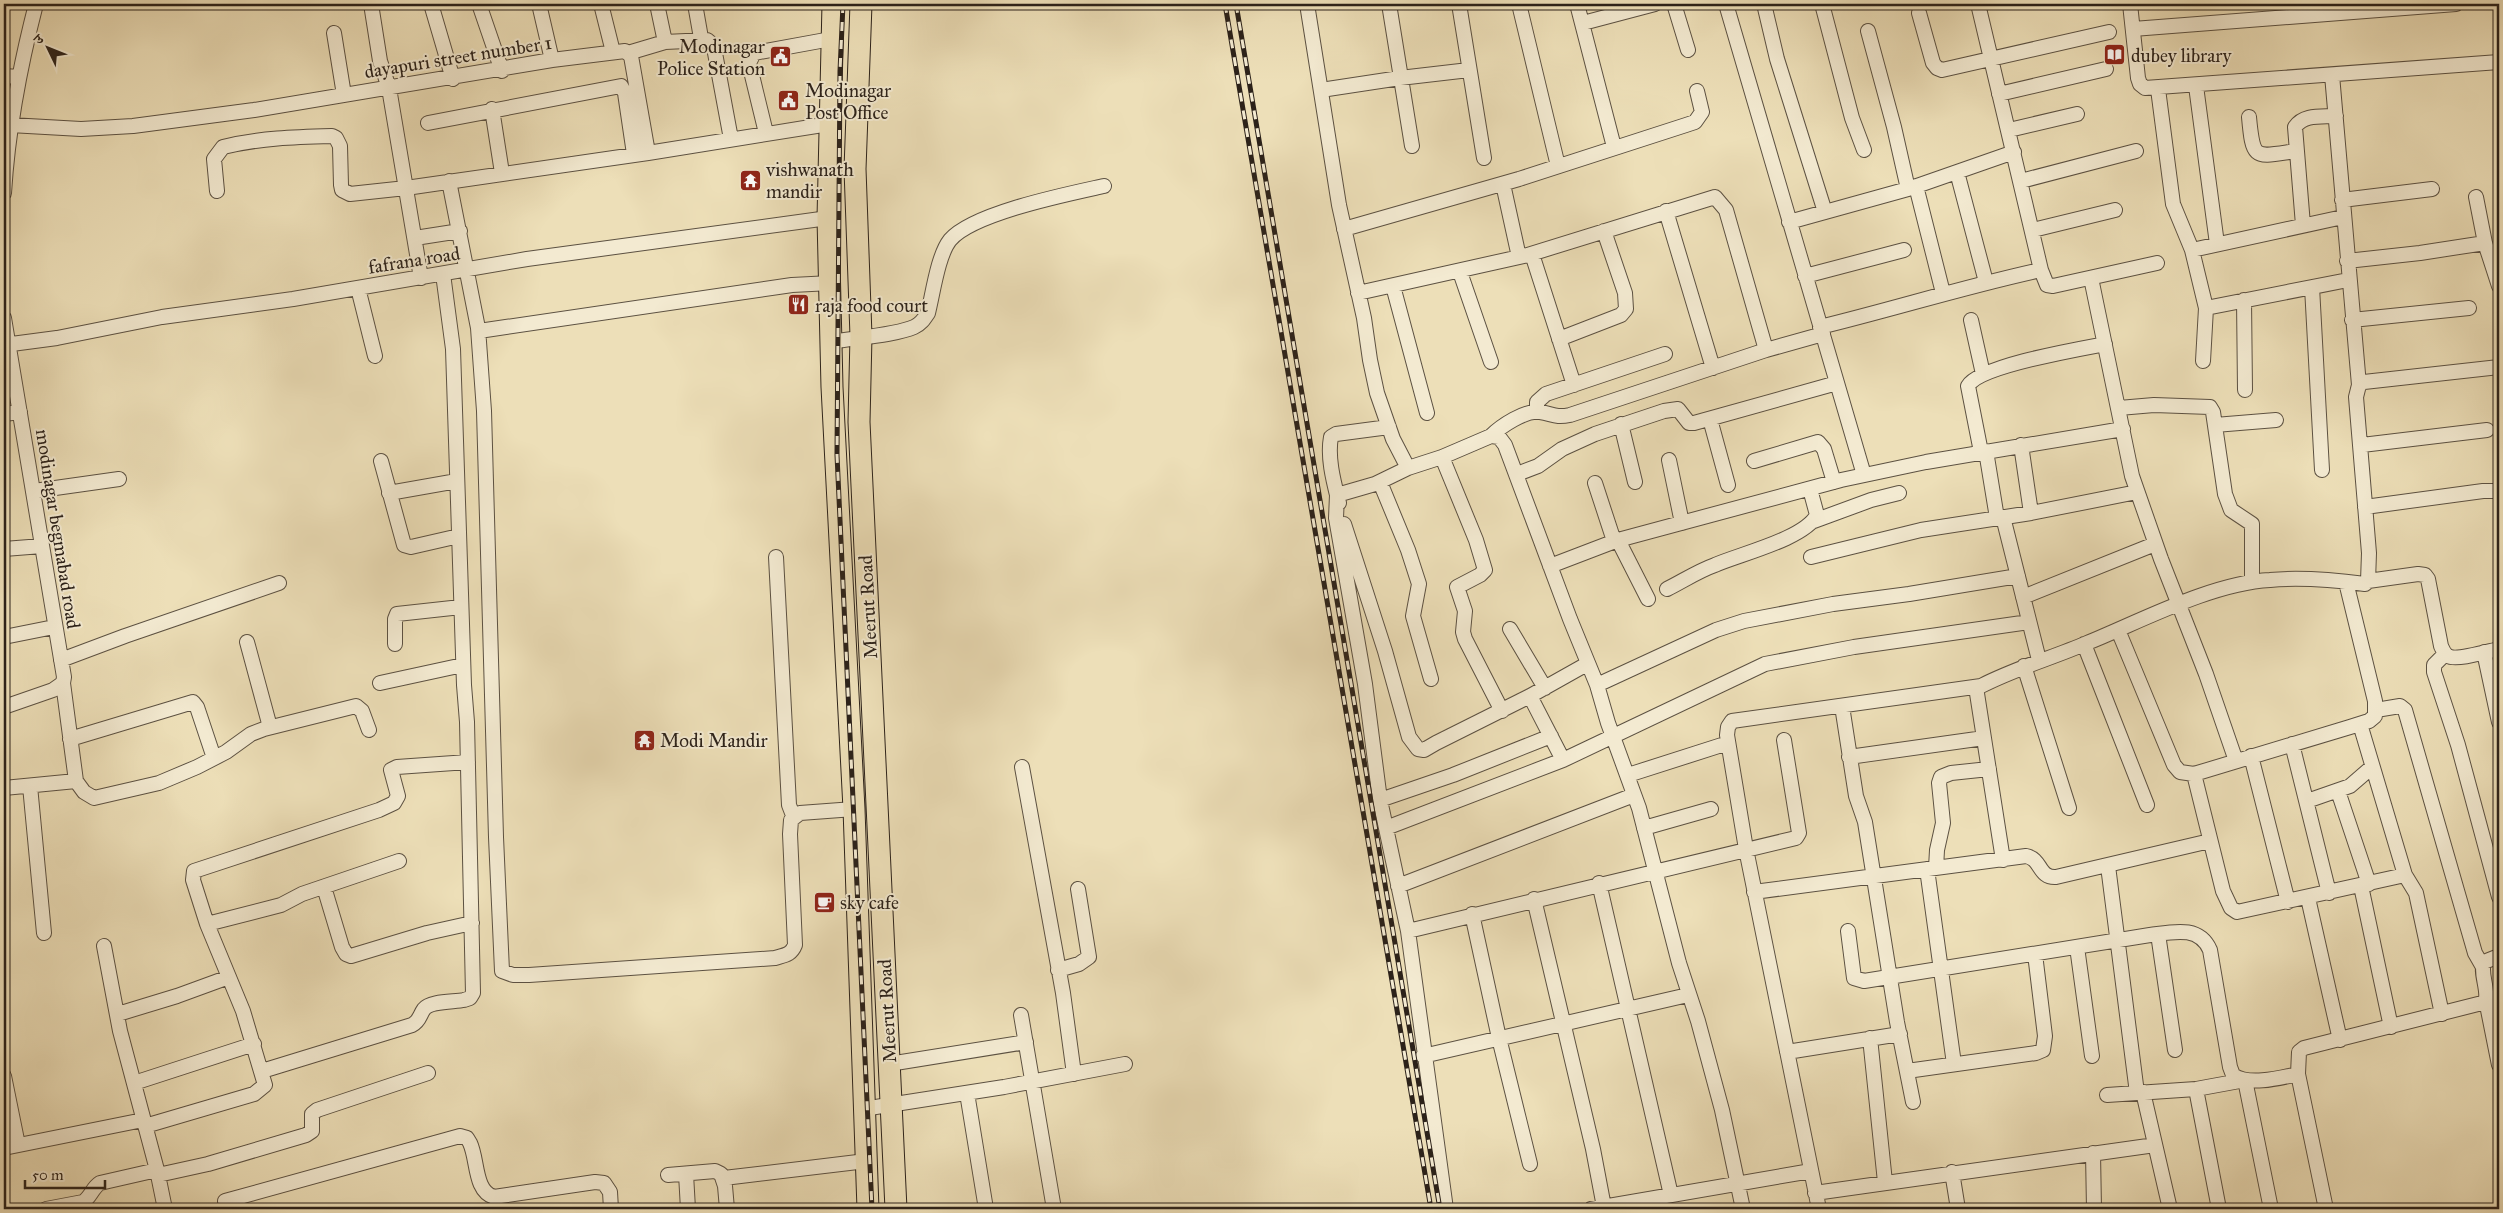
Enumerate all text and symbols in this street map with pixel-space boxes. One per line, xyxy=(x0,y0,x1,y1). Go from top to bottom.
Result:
north arrow xyxy=(22,22,72,72)
text: उ xyxy=(30,30,48,49)
street label: dayapuri street number 1 xyxy=(363,31,553,83)
place label: Modinagar Police Station xyxy=(657,35,766,80)
library icon: dubey library xyxy=(2103,43,2127,67)
place label: dubey library xyxy=(2131,44,2232,67)
public building icon: Modinagar Police Station xyxy=(769,45,793,69)
place label: Modinagar Post Office xyxy=(805,79,892,124)
public building icon: Modinagar Post Office xyxy=(777,89,801,113)
place label: vishwanath mandir xyxy=(765,158,854,203)
temple icon: vishwanath mandir xyxy=(738,168,762,192)
street label: fafrana road xyxy=(366,241,462,279)
restaurant icon: raja food court xyxy=(787,293,811,317)
place label: raja food court xyxy=(815,294,928,317)
street label: modinagar begmabad road xyxy=(30,427,85,631)
street label: Meerut Road xyxy=(854,554,882,659)
temple icon: Modi Mandir xyxy=(632,728,656,752)
place label: Modi Mandir xyxy=(660,729,769,752)
cafe icon: sky cafe xyxy=(812,890,836,914)
place label: sky cafe xyxy=(840,891,899,914)
street label: Meerut Road xyxy=(873,958,901,1063)
scale bar xyxy=(25,1158,105,1190)
text: 50 m xyxy=(32,1166,64,1184)

